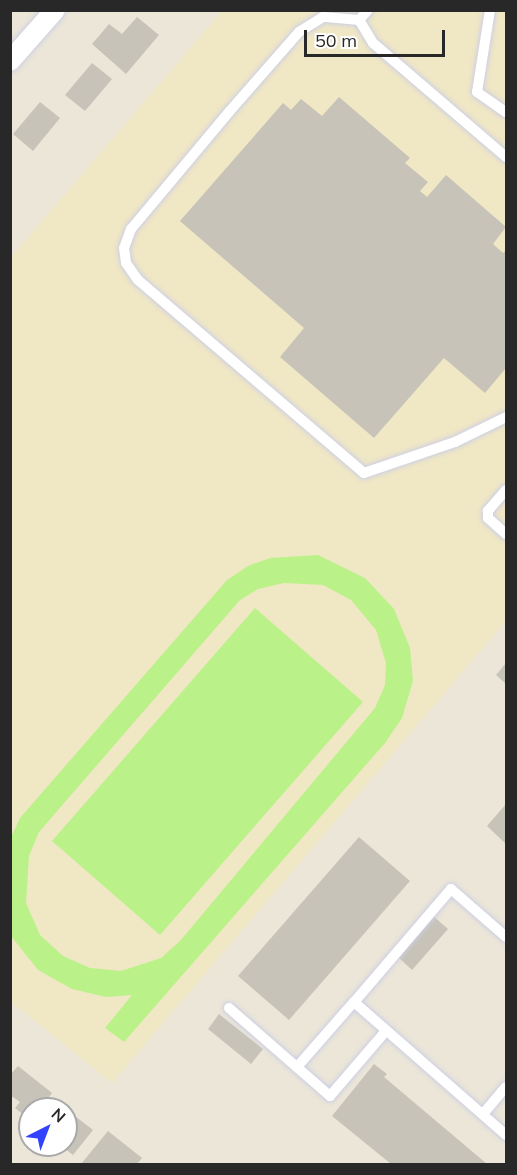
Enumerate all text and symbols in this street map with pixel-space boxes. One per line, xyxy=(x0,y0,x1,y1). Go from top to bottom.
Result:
scale bar xyxy=(307,18,448,56)
text: 50 m xyxy=(315,29,357,52)
north arrow xyxy=(18,1097,78,1157)
text: N xyxy=(48,1104,70,1127)

